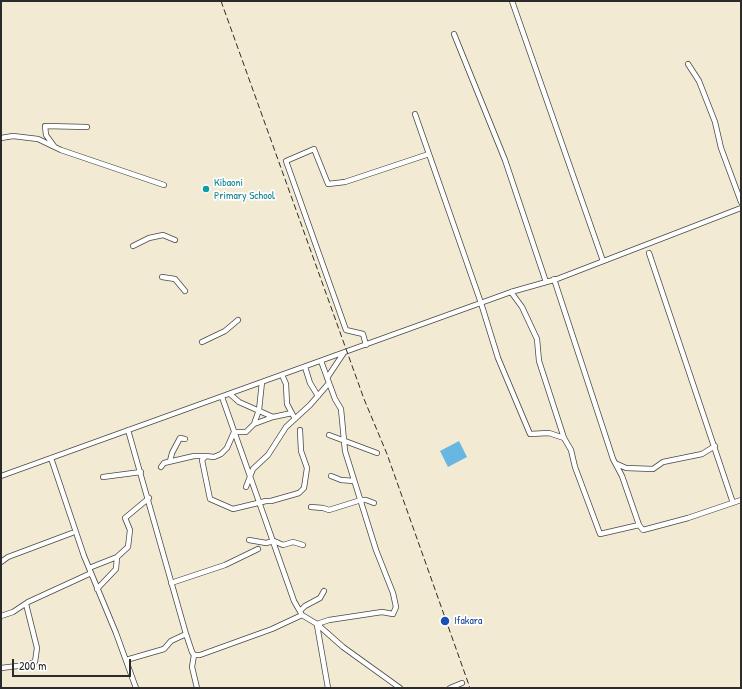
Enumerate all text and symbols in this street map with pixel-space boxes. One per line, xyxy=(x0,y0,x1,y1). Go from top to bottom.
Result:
place label: Kibaoni Primary School xyxy=(214,176,275,202)
marker: Kibaoni Primary School xyxy=(201,184,211,194)
place label: Ifakara xyxy=(454,614,482,628)
marker: Ifakara xyxy=(439,615,451,627)
scale bar xyxy=(14,651,133,677)
text: 200 m xyxy=(19,657,46,674)

